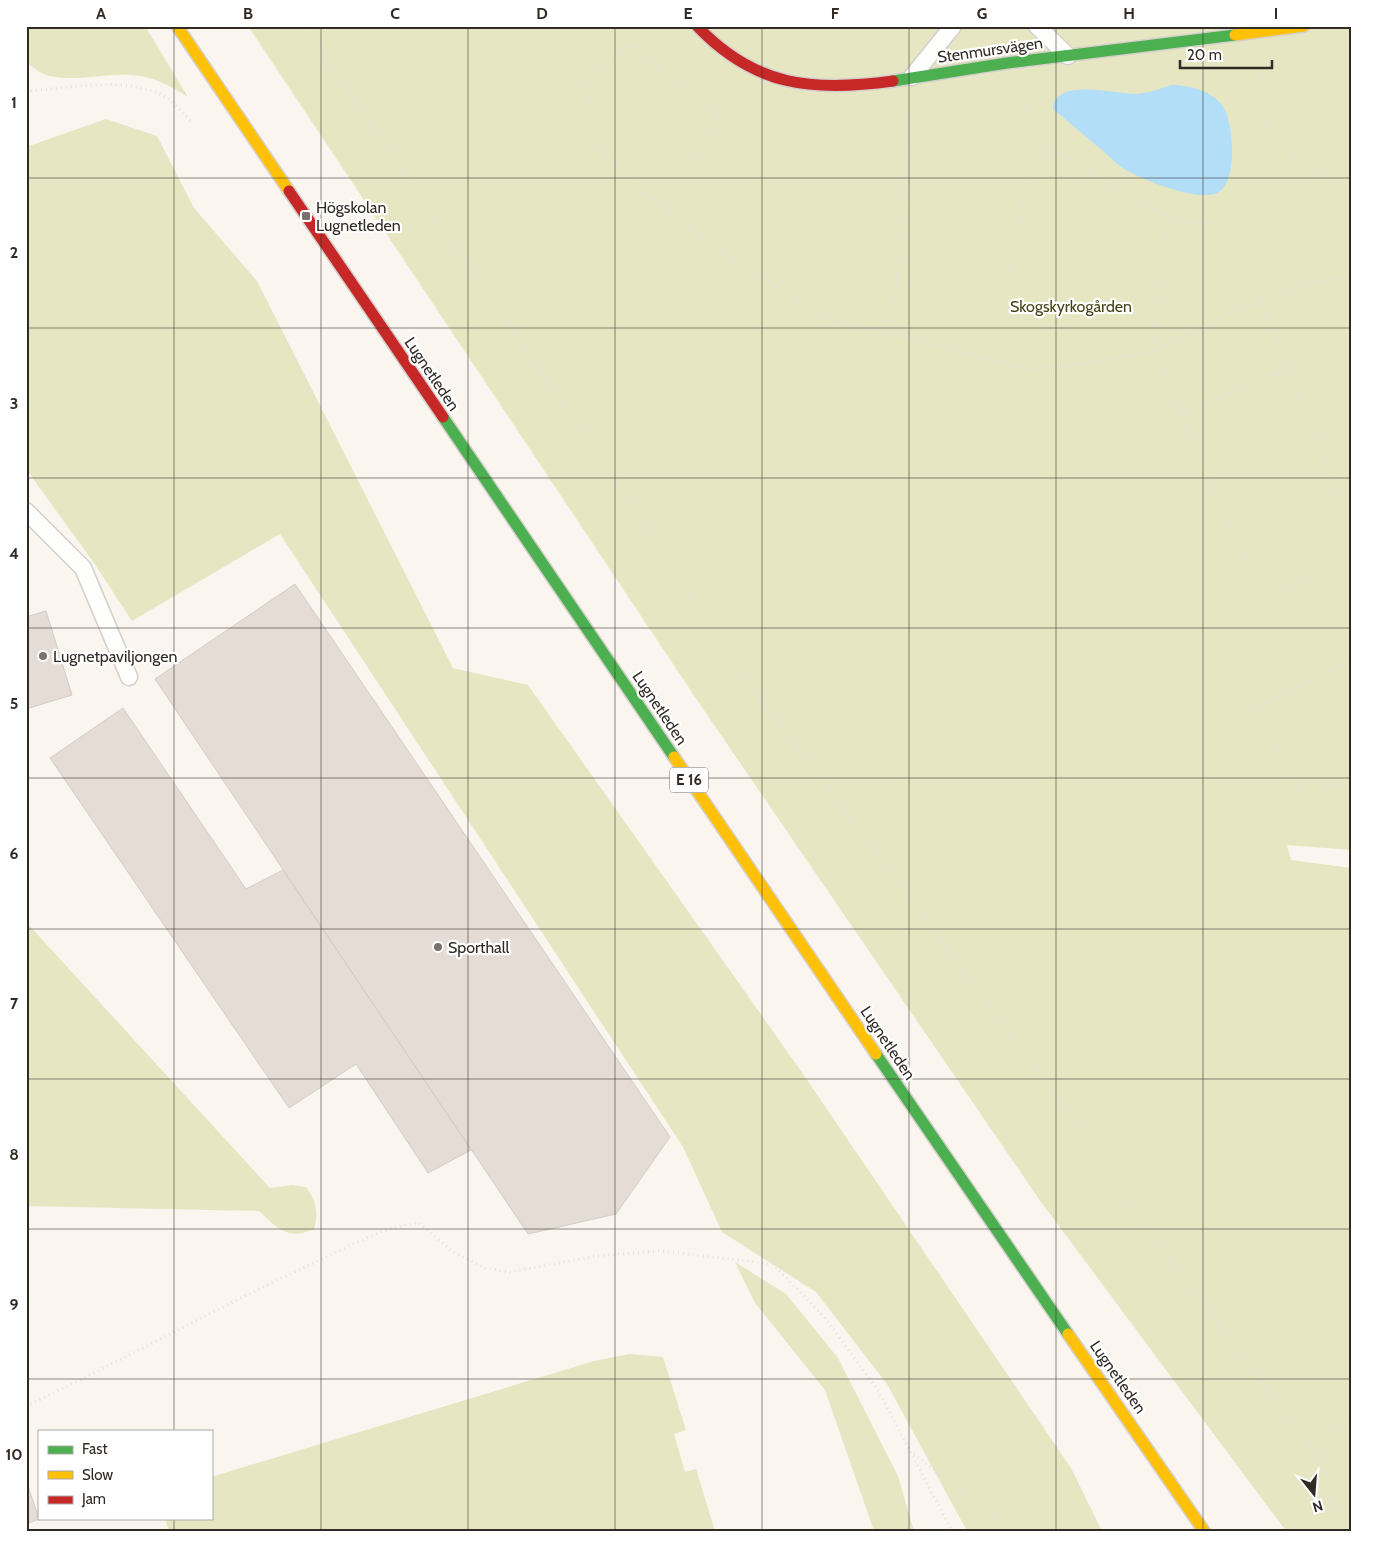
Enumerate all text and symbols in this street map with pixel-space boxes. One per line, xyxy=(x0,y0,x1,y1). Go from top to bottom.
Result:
text: A xyxy=(96,4,106,23)
text: B xyxy=(243,4,253,23)
text: C xyxy=(390,4,400,23)
text: D xyxy=(536,4,548,23)
text: E xyxy=(683,4,693,23)
text: F xyxy=(831,4,840,23)
text: G xyxy=(977,4,987,23)
text: H xyxy=(1123,4,1135,23)
text: I xyxy=(1274,4,1278,23)
street label: Stenmursvägen xyxy=(936,33,1044,67)
scale bar xyxy=(1180,38,1272,70)
text: 20 m xyxy=(1187,46,1222,64)
text: 1 xyxy=(11,93,17,112)
place label: Högskolan Lugnetleden xyxy=(316,198,401,235)
marker: Högskolan Lugnetleden xyxy=(300,210,312,222)
text: 2 xyxy=(10,243,18,262)
park label: Skogskyrkogården xyxy=(1010,297,1132,316)
street label: Lugnetleden xyxy=(400,334,464,414)
text: 3 xyxy=(10,394,18,413)
text: 4 xyxy=(9,544,19,563)
place label: Lugnetpaviljongen xyxy=(53,647,177,666)
marker: Lugnetpaviljongen xyxy=(37,650,49,662)
street label: Lugnetleden xyxy=(628,668,692,748)
text: 5 xyxy=(10,694,18,713)
road number: E 16 xyxy=(670,768,708,792)
text: 6 xyxy=(10,844,19,863)
place label: Sporthall xyxy=(448,938,510,957)
marker: Sporthall xyxy=(432,941,444,953)
text: 7 xyxy=(10,994,19,1013)
street label: Lugnetleden xyxy=(856,1003,920,1083)
text: 8 xyxy=(9,1145,19,1164)
text: 9 xyxy=(10,1295,19,1314)
street label: Lugnetleden xyxy=(1086,1337,1150,1417)
legend xyxy=(38,1430,212,1520)
text: Fast xyxy=(82,1440,107,1458)
text: 10 xyxy=(5,1445,23,1464)
text: Slow xyxy=(82,1466,113,1484)
north arrow xyxy=(1290,1470,1340,1520)
text: Jam xyxy=(81,1490,106,1508)
text: N xyxy=(1310,1496,1325,1516)

